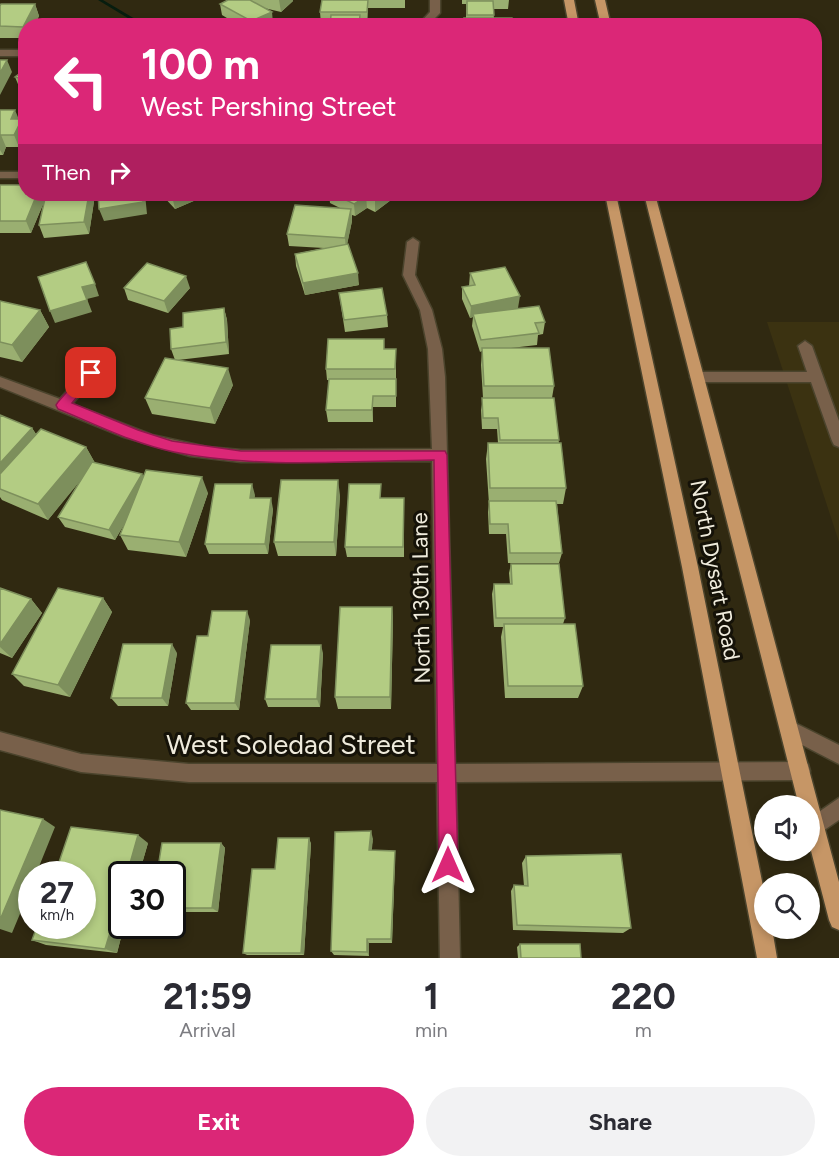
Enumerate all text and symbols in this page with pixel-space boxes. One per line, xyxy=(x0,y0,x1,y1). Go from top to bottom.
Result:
text: 100 m xyxy=(141,39,260,90)
icon: left xyxy=(42,42,120,120)
text: West Pershing Street xyxy=(141,90,396,123)
icon: right xyxy=(103,156,136,189)
text: Then xyxy=(42,159,91,186)
pin xyxy=(65,347,116,398)
icon: arrive xyxy=(74,356,107,389)
street label: North Dysart Road xyxy=(684,477,746,663)
street label: North 130th Lane xyxy=(406,512,436,684)
street label: West Soledad Street xyxy=(166,728,416,761)
map controls xyxy=(754,795,820,939)
button: sound xyxy=(754,795,820,861)
position arrow xyxy=(416,833,480,897)
speed limit sign: 30 xyxy=(108,861,186,939)
button: search xyxy=(754,873,820,939)
text: 27 xyxy=(40,874,74,911)
text: km/h xyxy=(40,906,74,924)
text: 21:59 xyxy=(163,975,252,1018)
text: 1 xyxy=(424,975,439,1018)
text: 220 xyxy=(611,975,676,1018)
text: Arrival xyxy=(179,1018,236,1042)
text: min xyxy=(415,1018,448,1042)
text: m xyxy=(635,1018,652,1042)
button: Exit xyxy=(24,1087,414,1156)
button: Share xyxy=(426,1087,815,1156)

